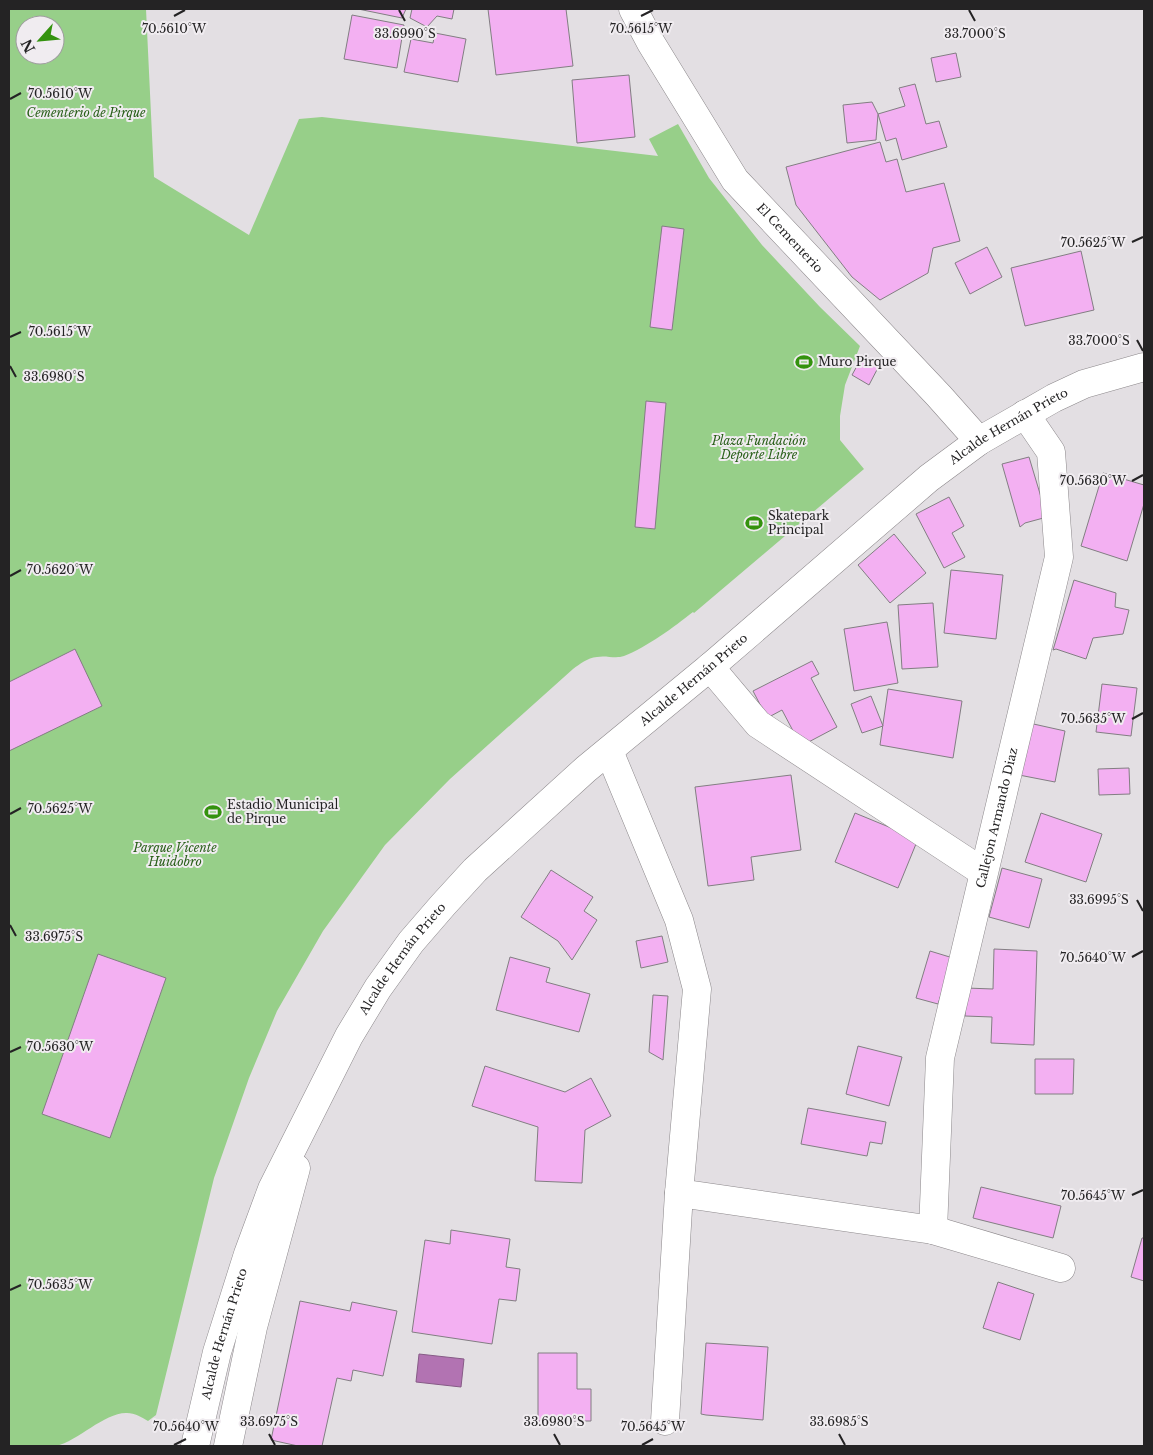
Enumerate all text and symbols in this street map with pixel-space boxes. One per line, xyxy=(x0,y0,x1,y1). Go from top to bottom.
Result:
north arrow xyxy=(15,15,65,65)
text: 70.5610°W xyxy=(142,21,207,36)
text: 70.5615°W xyxy=(610,21,673,36)
text: 33.6990°S xyxy=(374,26,436,41)
text: 33.7000°S xyxy=(944,26,1006,41)
text: N xyxy=(17,36,39,56)
text: 70.5610°W xyxy=(28,86,93,101)
park label: Cementerio de Pirque xyxy=(26,105,146,120)
street label: El Cementerio xyxy=(754,200,827,276)
text: 70.5625°W xyxy=(1061,235,1126,250)
text: 70.5615°W xyxy=(29,324,92,339)
text: 33.7000°S xyxy=(1068,333,1130,348)
sports icon: Muro Pirque xyxy=(794,352,814,372)
place label: Muro Pirque xyxy=(818,354,897,369)
text: 33.6980°S xyxy=(24,369,85,384)
street label: Alcalde Hernán Prieto xyxy=(945,385,1070,468)
park label: Plaza Fundación Deporte Libre xyxy=(711,433,807,462)
text: 70.5630°W xyxy=(1060,473,1127,488)
place label: Skatepark Principal xyxy=(768,508,830,537)
sports icon: Skatepark Principal xyxy=(744,513,764,533)
text: 70.5620°W xyxy=(27,562,94,577)
street label: Alcalde Hernán Prieto xyxy=(636,630,751,729)
text: 70.5635°W xyxy=(1061,711,1126,726)
street label: Callejon Armando Diaz xyxy=(973,746,1021,890)
place label: Estadio Municipal de Pirque xyxy=(227,797,338,826)
text: 70.5625°W xyxy=(28,801,93,816)
sports icon: Estadio Municipal de Pirque xyxy=(203,802,223,822)
park label: Parque Vicente Huidobro xyxy=(132,840,217,869)
text: 33.6995°S xyxy=(1069,892,1129,907)
street label: Alcalde Hernán Prieto xyxy=(355,899,449,1018)
text: 33.6975°S xyxy=(25,929,83,944)
text: 70.5640°W xyxy=(1060,950,1127,965)
text: 70.5630°W xyxy=(27,1039,94,1054)
text: 70.5645°W xyxy=(1061,1188,1126,1203)
street label: Alcalde Hernán Prieto xyxy=(198,1266,250,1402)
text: 70.5635°W xyxy=(28,1277,93,1292)
text: 33.6975°S xyxy=(240,1414,298,1429)
text: 33.6980°S xyxy=(524,1414,585,1429)
text: 33.6985°S xyxy=(809,1414,869,1429)
text: 70.5640°W xyxy=(153,1419,220,1434)
text: 70.5645°W xyxy=(621,1419,686,1434)

